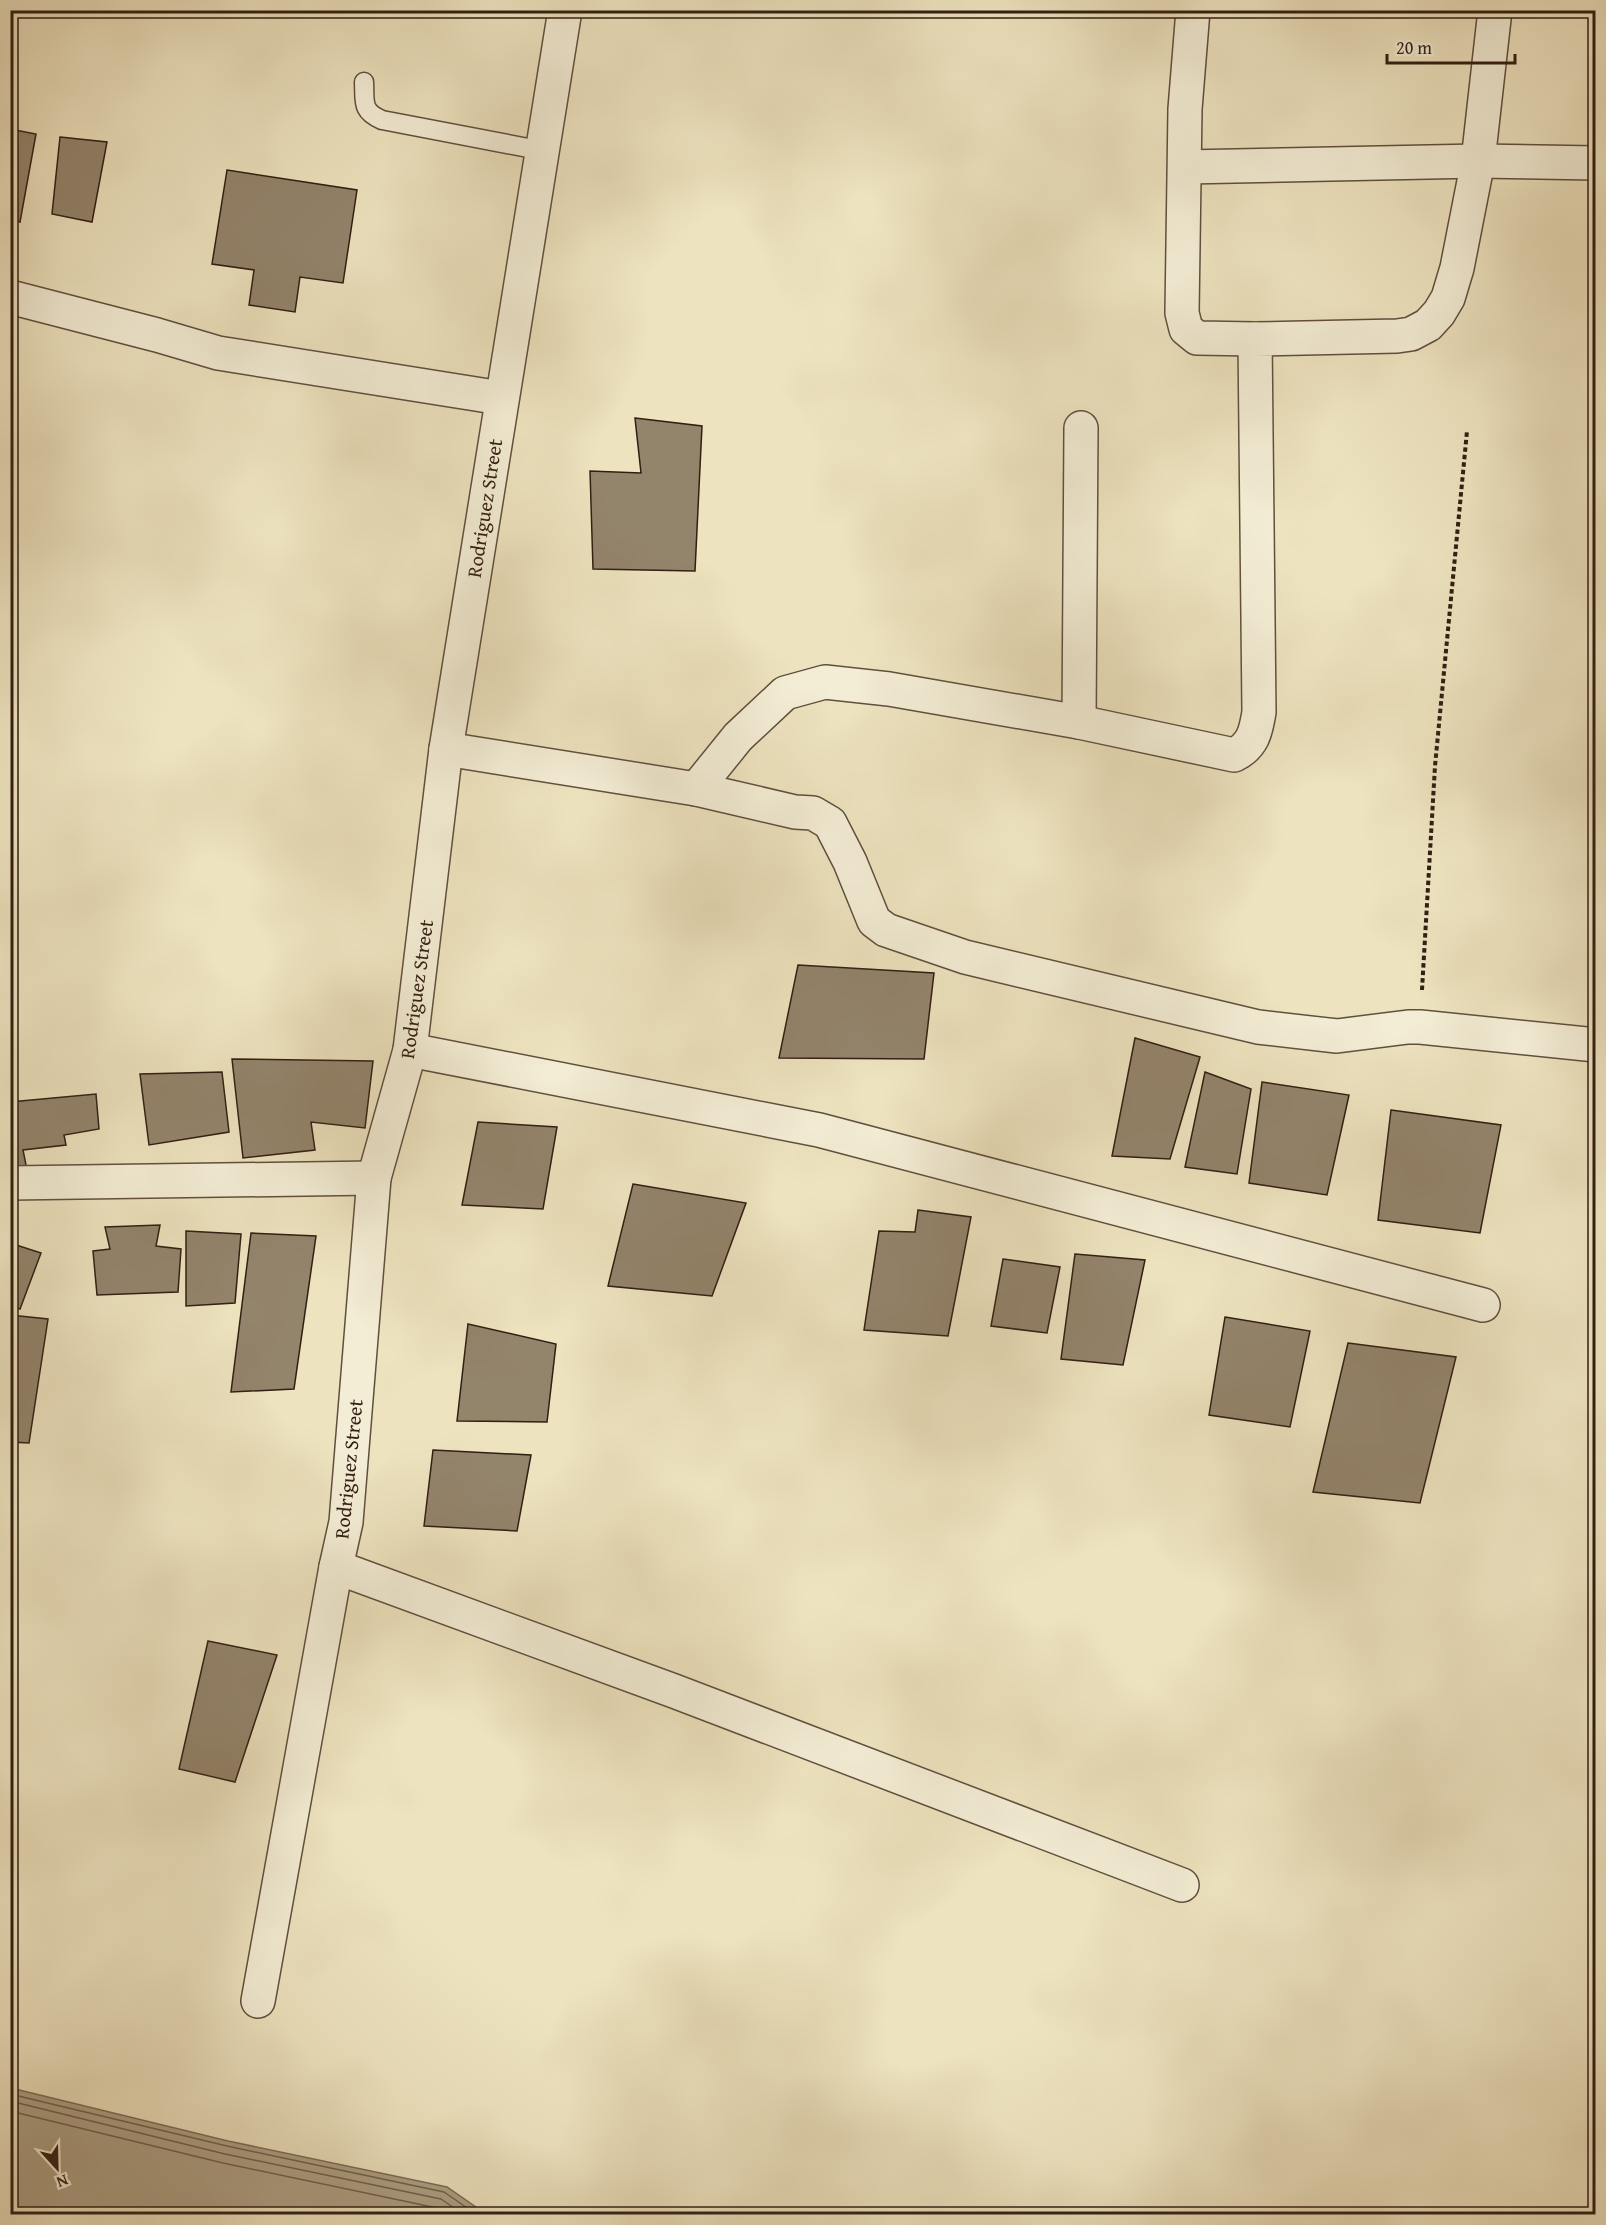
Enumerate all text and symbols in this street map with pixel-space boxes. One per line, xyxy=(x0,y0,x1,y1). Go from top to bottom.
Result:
scale bar xyxy=(1387,27,1514,65)
text: 20 m xyxy=(1396,34,1432,61)
street label: Rodriguez Street xyxy=(459,437,509,579)
street label: Rodriguez Street xyxy=(392,918,440,1060)
street label: Rodriguez Street xyxy=(326,1398,370,1540)
north arrow xyxy=(27,2138,87,2198)
text: N xyxy=(53,2169,72,2195)

